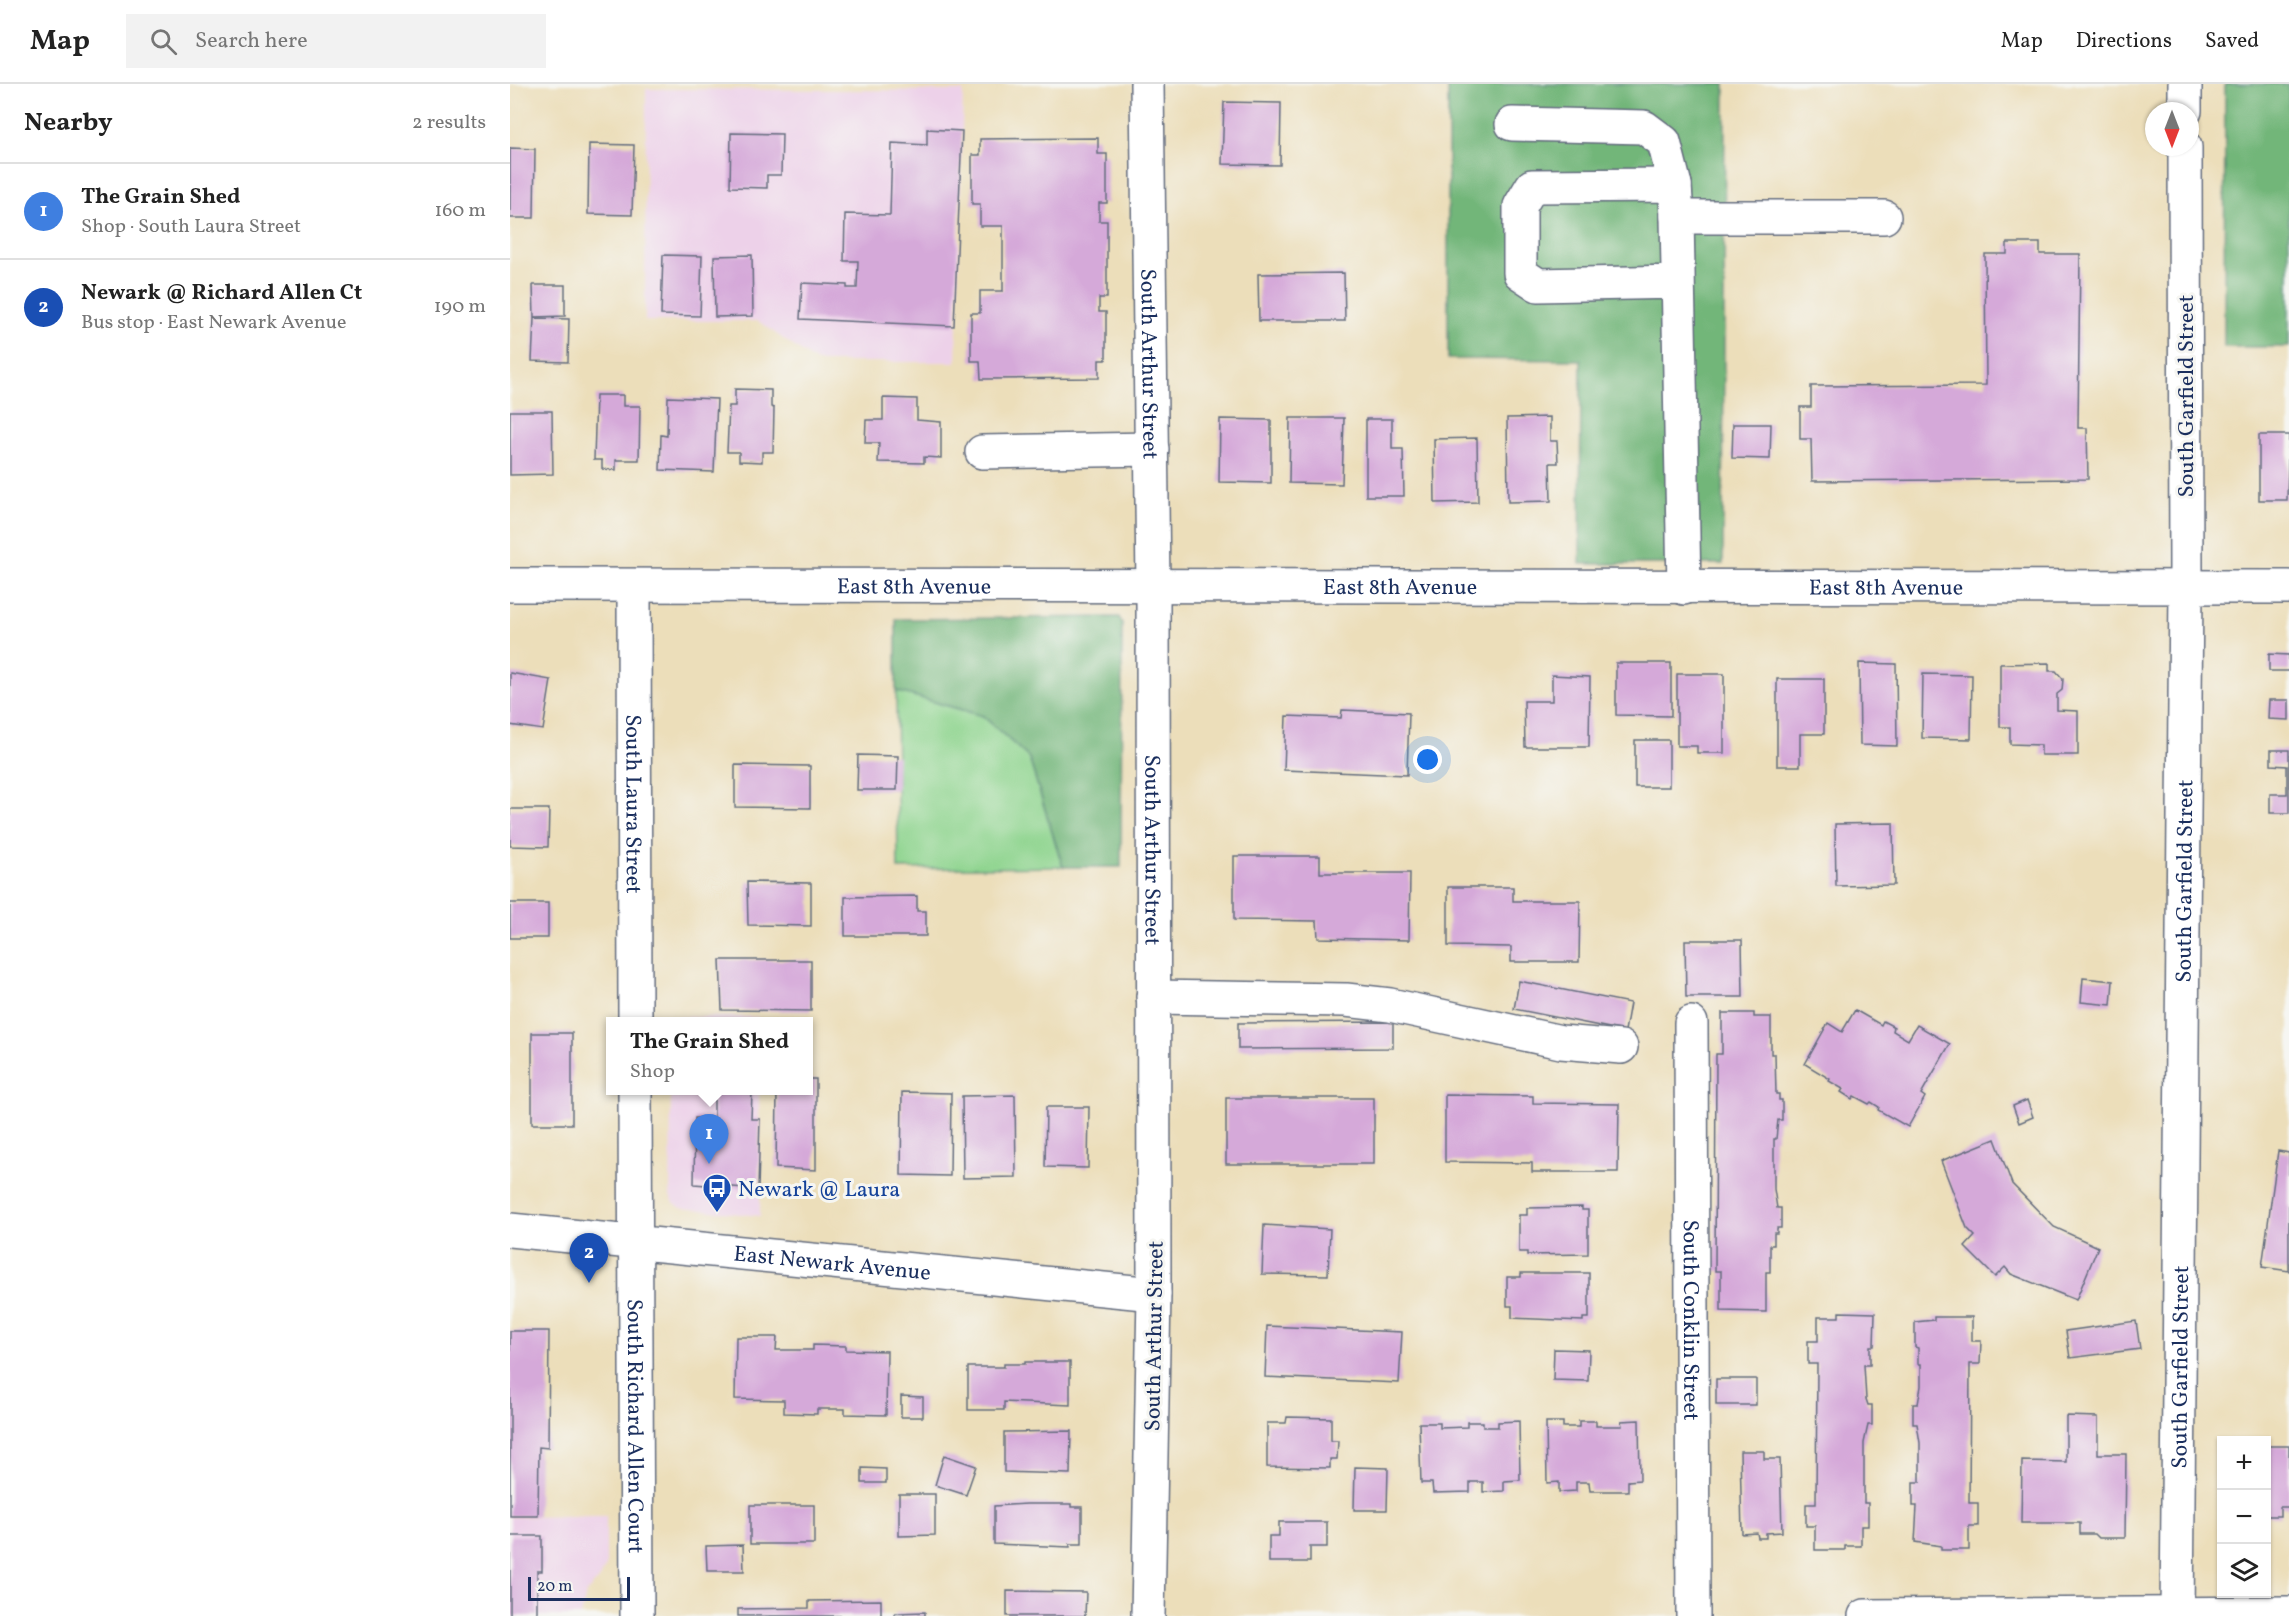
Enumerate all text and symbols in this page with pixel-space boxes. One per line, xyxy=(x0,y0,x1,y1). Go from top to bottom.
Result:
search box xyxy=(126,14,546,68)
text: Map xyxy=(30,22,90,61)
icon: search xyxy=(147,25,180,58)
text: Search here xyxy=(195,26,308,57)
text: Map xyxy=(2001,27,2043,56)
text: Directions xyxy=(2076,27,2172,56)
text: Saved xyxy=(2205,27,2259,56)
north arrow xyxy=(2145,102,2199,156)
text: Nearby xyxy=(24,105,113,141)
text: 2 results xyxy=(412,109,486,137)
text: The Grain Shed xyxy=(81,182,240,213)
text: 1 xyxy=(39,197,48,225)
text: 160 m xyxy=(434,197,486,225)
text: Shop · South Laura Street xyxy=(81,213,301,241)
street label: South Arthur Street xyxy=(1131,268,1164,460)
text: Newark @ Richard Allen Ct xyxy=(81,278,362,309)
text: 2 xyxy=(38,293,49,321)
text: 190 m xyxy=(434,293,486,321)
street label: South Garfield Street xyxy=(2172,294,2203,498)
text: Bus stop · East Newark Avenue xyxy=(81,309,347,337)
street label: East 8th Avenue xyxy=(837,572,991,604)
street label: East 8th Avenue xyxy=(1323,573,1477,604)
street label: East 8th Avenue xyxy=(1809,573,1963,605)
street label: South Laura Street xyxy=(616,714,648,894)
your location xyxy=(1413,745,1442,774)
street label: South Arthur Street xyxy=(1135,754,1167,946)
street label: South Garfield Street xyxy=(2170,779,2202,983)
popup xyxy=(606,1017,813,1095)
text: The Grain Shed xyxy=(630,1027,789,1058)
text: Shop xyxy=(630,1058,675,1086)
pin: 1 xyxy=(690,1114,728,1164)
bus stop icon: Newark @ Laura xyxy=(701,1172,733,1214)
place label: Newark @ Laura xyxy=(738,1175,900,1206)
street label: South Conklin Street xyxy=(1674,1219,1705,1421)
pin: 2 xyxy=(570,1234,608,1283)
street label: East Newark Avenue xyxy=(732,1239,932,1290)
street label: South Arthur Street xyxy=(1138,1240,1173,1432)
street label: South Garfield Street xyxy=(2165,1265,2198,1469)
street label: South Richard Allen Court xyxy=(618,1299,650,1554)
map controls xyxy=(2217,1436,2271,1598)
button: + xyxy=(2217,1436,2271,1490)
button: − xyxy=(2217,1490,2271,1544)
button: layers xyxy=(2217,1544,2271,1598)
scale bar xyxy=(528,1574,630,1602)
text: 20 m xyxy=(537,1576,572,1598)

